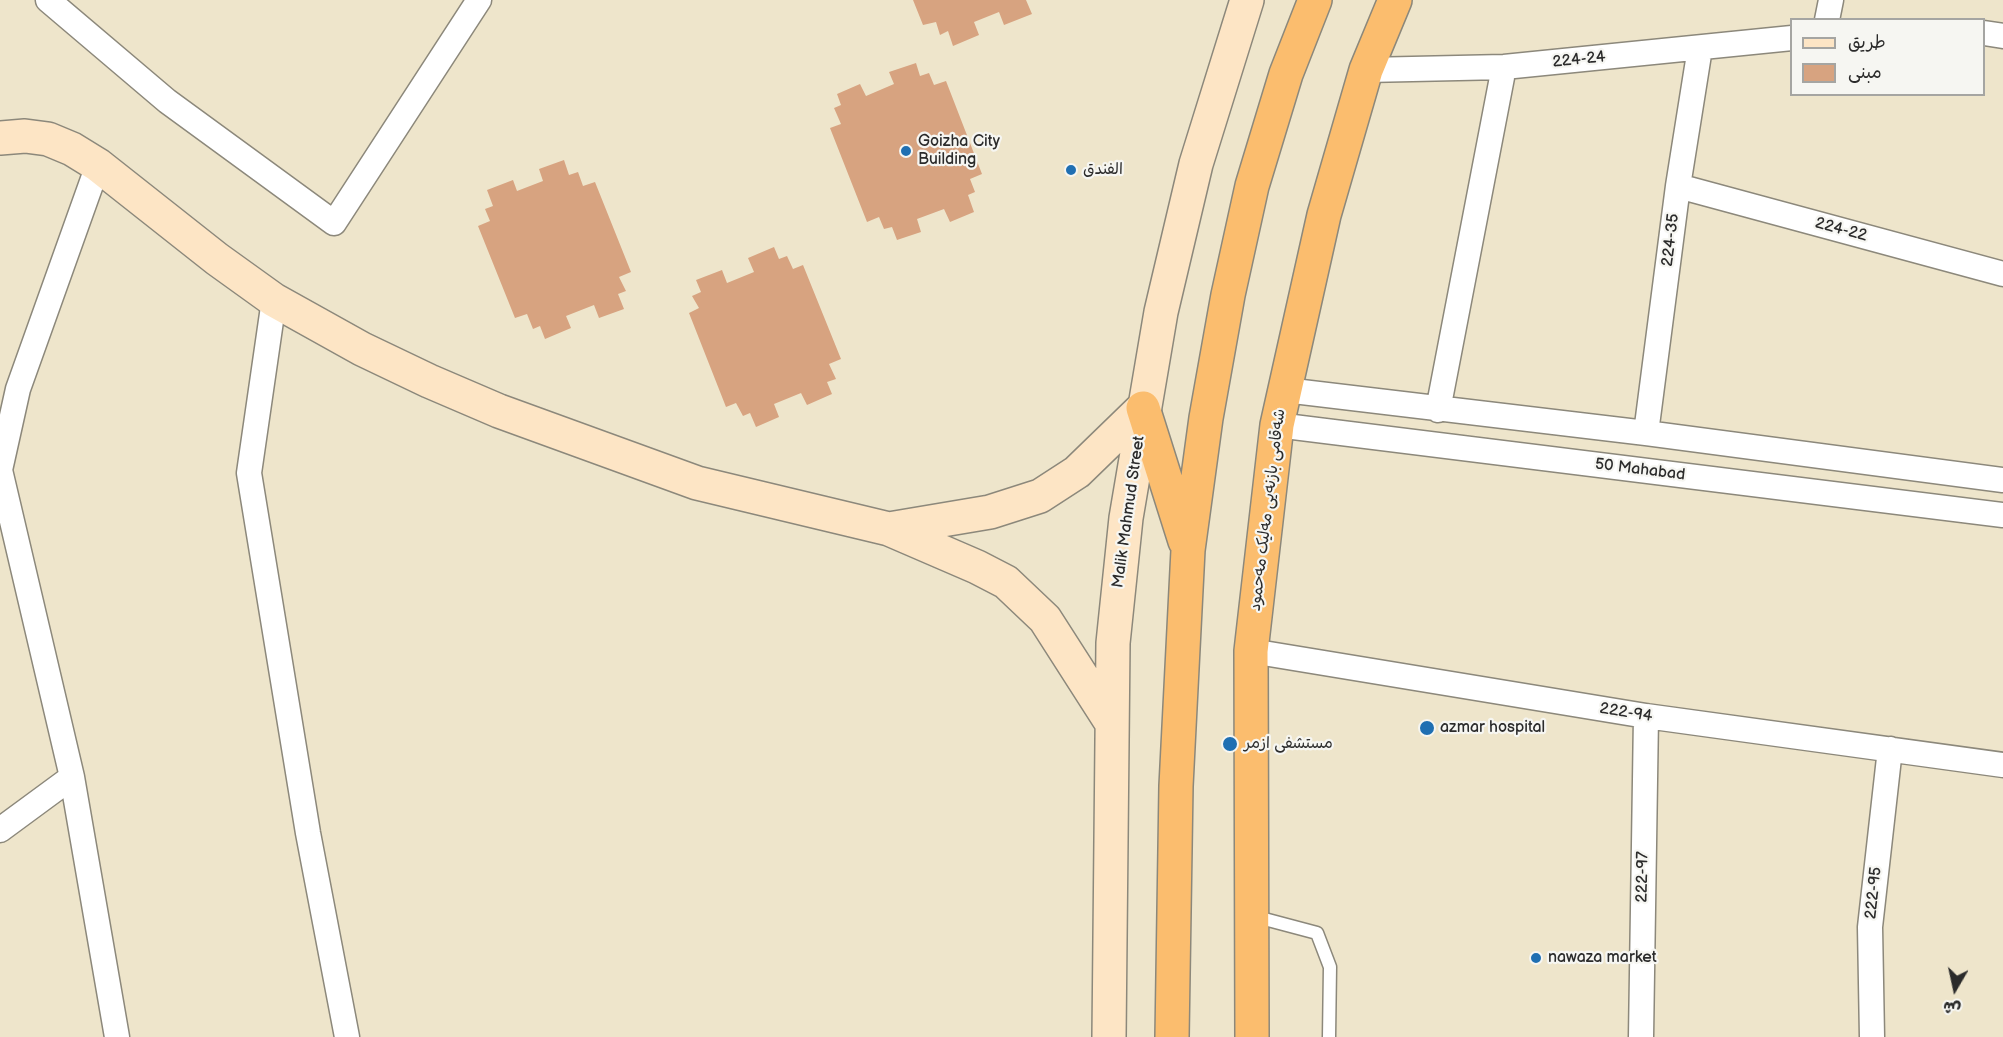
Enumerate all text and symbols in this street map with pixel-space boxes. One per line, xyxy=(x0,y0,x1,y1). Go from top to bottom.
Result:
legend xyxy=(1790,18,1985,96)
text: طريق xyxy=(1848,32,1886,53)
street label: 224-24 xyxy=(1552,48,1606,72)
text: مبنى xyxy=(1848,62,1882,83)
place label: Goizha City Building xyxy=(918,132,1000,170)
marker: Goizha City Building xyxy=(899,144,913,158)
place label: الفندق xyxy=(1083,160,1123,180)
marker: الفندق xyxy=(1064,163,1078,177)
street label: 224-35 xyxy=(1658,212,1684,268)
street label: 224-22 xyxy=(1813,214,1869,246)
street label: شەقامی بازنەیی مەلیک مەحمود xyxy=(1246,408,1290,612)
street label: Malik Mahmud Street xyxy=(1109,435,1149,589)
street label: 50 Mahabad xyxy=(1594,455,1686,485)
street label: 222-94 xyxy=(1598,699,1654,727)
place label: azmar hospital xyxy=(1440,718,1545,738)
marker: azmar hospital xyxy=(1418,719,1436,737)
place label: مستشفى ازمر xyxy=(1244,734,1333,754)
marker: مستشفى ازمر xyxy=(1221,735,1239,753)
street label: 222-97 xyxy=(1633,851,1653,903)
street label: 222-95 xyxy=(1862,866,1886,920)
place label: nawaza market xyxy=(1548,948,1657,968)
marker: nawaza market xyxy=(1529,951,1543,965)
north arrow xyxy=(1925,959,1985,1019)
text: ش xyxy=(1942,997,1962,1018)

